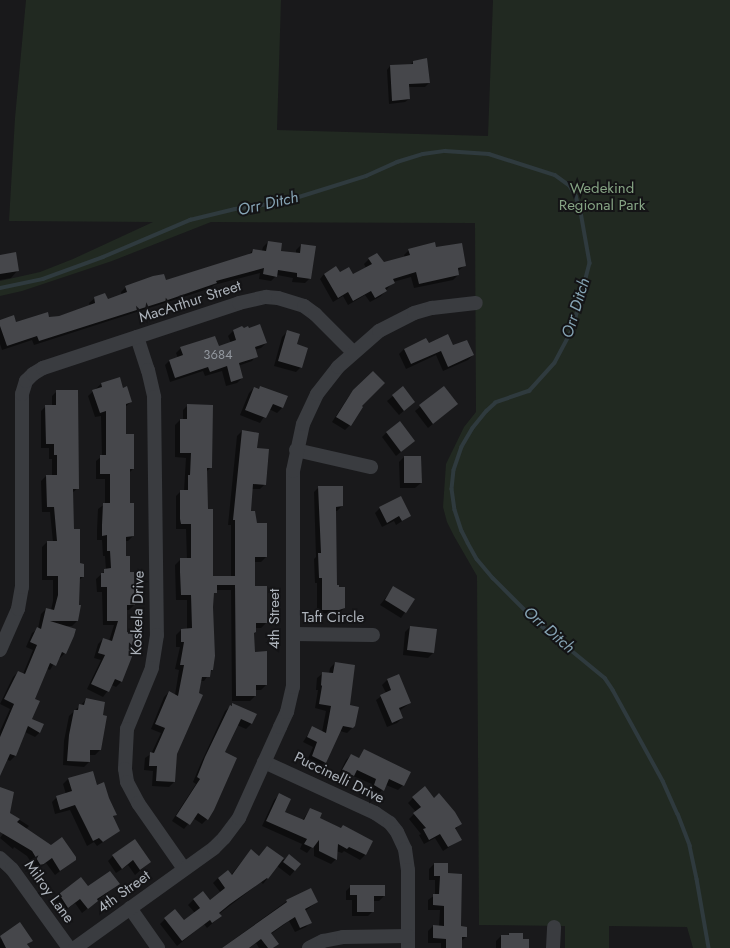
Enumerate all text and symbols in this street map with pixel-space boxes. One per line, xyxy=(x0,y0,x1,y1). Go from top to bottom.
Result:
park label: Wedekind Regional Park xyxy=(559,179,645,214)
water label: Orr Ditch xyxy=(236,188,300,220)
water label: Orr Ditch xyxy=(558,276,594,340)
street label: MacArthur Street xyxy=(137,277,243,327)
house number: 3684 xyxy=(203,347,233,363)
street label: Koskela Drive xyxy=(128,570,148,656)
street label: 4th Street xyxy=(266,589,284,649)
water label: Orr Ditch xyxy=(519,603,579,657)
street label: Taft Circle xyxy=(302,609,364,627)
street label: Puccinelli Drive xyxy=(291,748,387,808)
street label: Milroy Lane xyxy=(20,857,78,927)
street label: 4th Street xyxy=(94,867,154,917)

